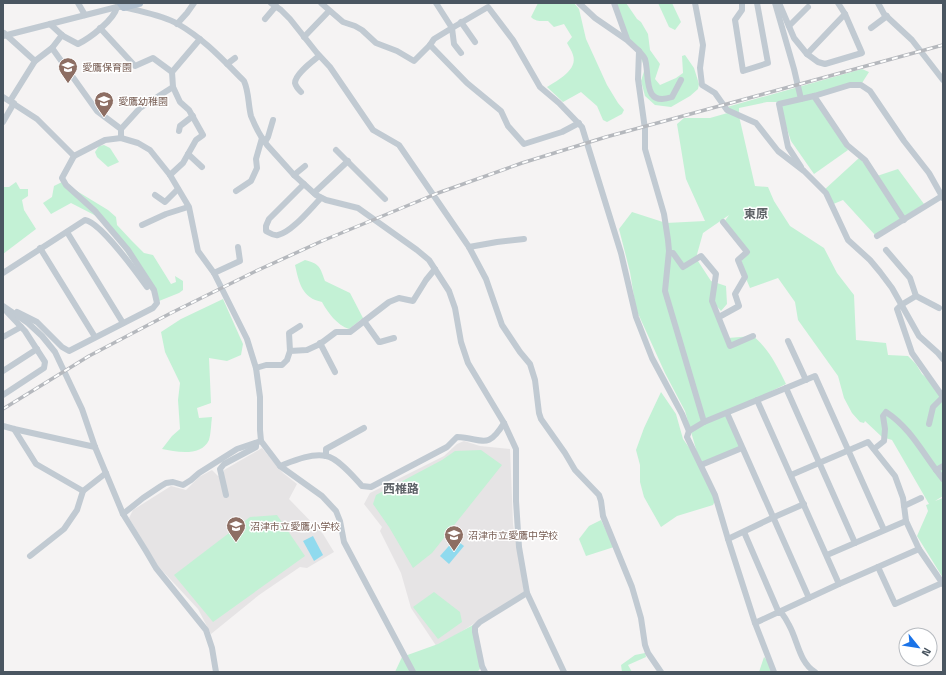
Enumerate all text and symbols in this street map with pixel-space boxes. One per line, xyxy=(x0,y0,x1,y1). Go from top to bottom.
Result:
school or university icon: 愛鷹保育園 xyxy=(57,56,79,84)
place label: 愛鷹保育園 xyxy=(82,60,132,75)
school or university icon: 愛鷹幼稚園 xyxy=(93,90,115,118)
place label: 愛鷹幼稚園 xyxy=(118,94,168,109)
district label: 東原 xyxy=(744,204,768,223)
district label: 西椎路 xyxy=(383,479,419,498)
school or university icon: 沼津市立愛鷹小学校 xyxy=(225,515,247,543)
place label: 沼津市立愛鷹小学校 xyxy=(250,519,340,534)
school or university icon: 沼津市立愛鷹中学校 xyxy=(443,524,465,552)
place label: 沼津市立愛鷹中学校 xyxy=(468,528,558,543)
north arrow xyxy=(898,627,938,667)
text: N xyxy=(918,645,935,659)

